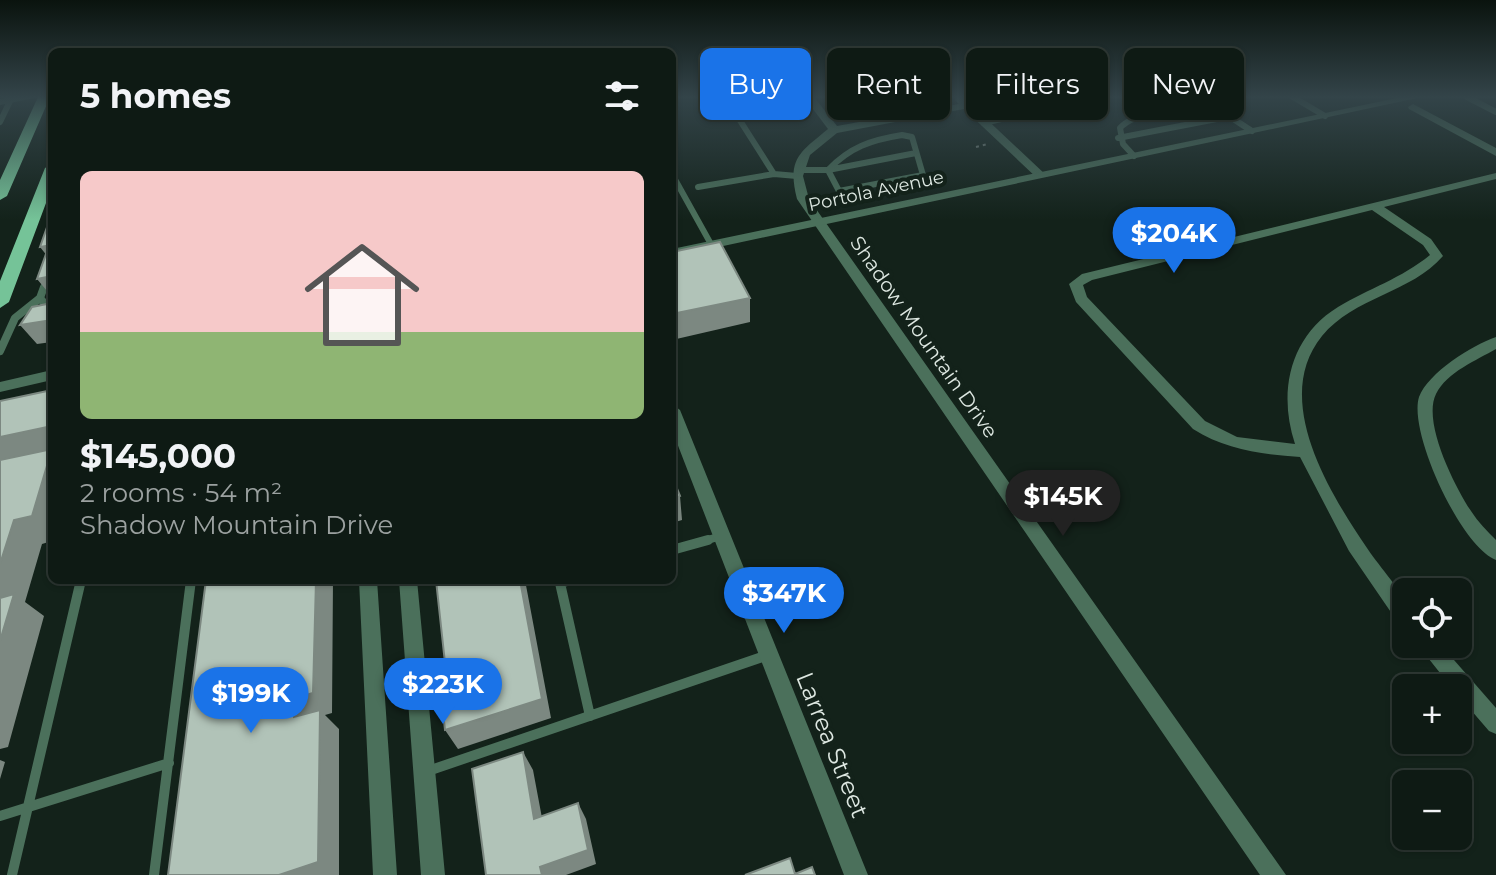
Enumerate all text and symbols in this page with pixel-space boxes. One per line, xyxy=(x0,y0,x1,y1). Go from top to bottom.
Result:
chip: Buy xyxy=(700,48,811,120)
chip: Rent xyxy=(827,48,950,120)
chip: Filters xyxy=(966,48,1108,120)
chip: New xyxy=(1124,48,1244,120)
icon: filters xyxy=(600,74,644,118)
text: 5 homes xyxy=(80,75,231,117)
street label: Portola Avenue xyxy=(806,166,946,216)
pin: $204K xyxy=(1118,207,1230,275)
text: $204K xyxy=(1131,217,1217,249)
icon: home xyxy=(290,223,434,367)
street label: Shadow Mountain Drive xyxy=(845,231,1003,443)
text: $145,000 xyxy=(80,435,236,477)
pin: $145K xyxy=(1007,470,1119,538)
text: 2 rooms · 54 m² xyxy=(80,477,282,509)
text: $145K xyxy=(1023,480,1103,512)
text: Shadow Mountain Drive xyxy=(80,509,393,541)
pin: $347K xyxy=(728,567,840,635)
text: $347K xyxy=(742,577,826,609)
map controls xyxy=(1392,578,1472,850)
button: locate xyxy=(1392,578,1472,658)
pin: $223K xyxy=(387,658,499,726)
pin: $199K xyxy=(195,667,307,735)
text: $223K xyxy=(402,668,484,700)
street label: Larrea Street xyxy=(790,668,875,822)
button: + xyxy=(1392,674,1472,754)
text: $199K xyxy=(212,677,290,709)
button: − xyxy=(1392,770,1472,850)

